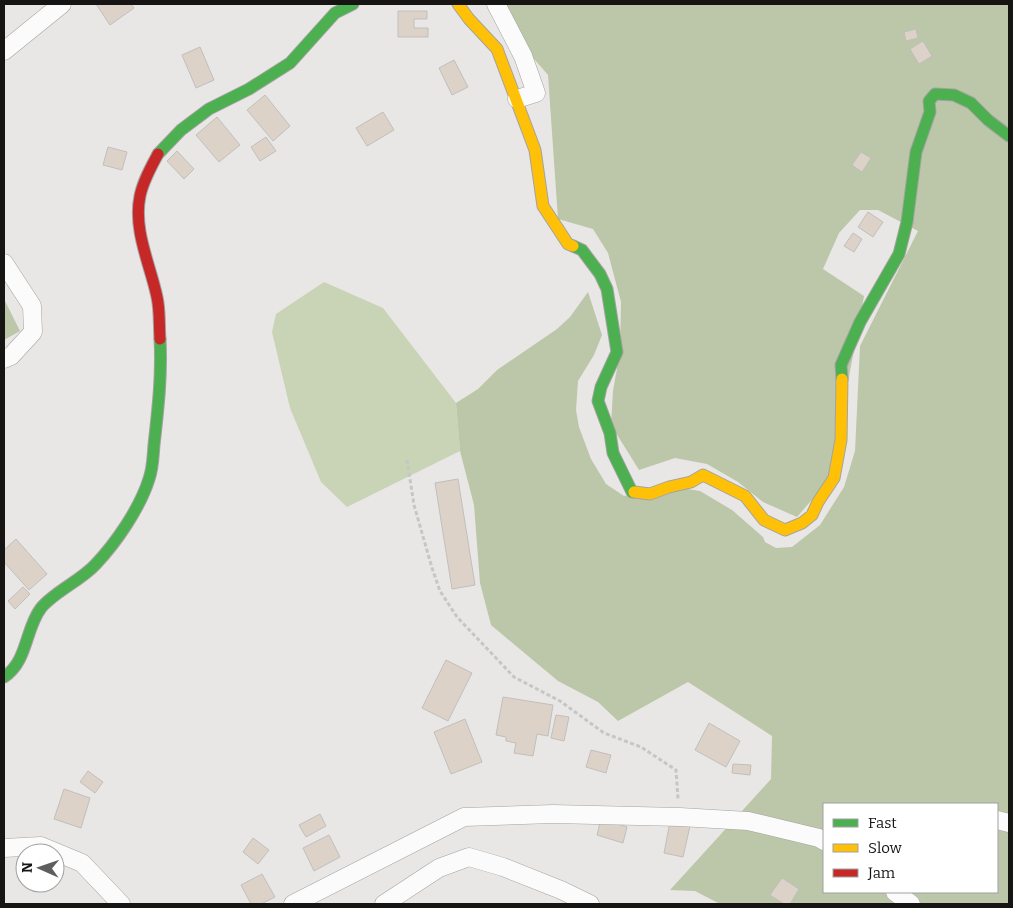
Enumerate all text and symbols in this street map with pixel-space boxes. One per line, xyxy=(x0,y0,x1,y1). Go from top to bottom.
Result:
legend xyxy=(823,803,998,893)
text: Fast xyxy=(868,814,897,832)
text: Slow xyxy=(868,839,903,857)
north arrow xyxy=(15,843,65,893)
text: N xyxy=(19,862,36,873)
text: Jam xyxy=(867,864,896,882)

